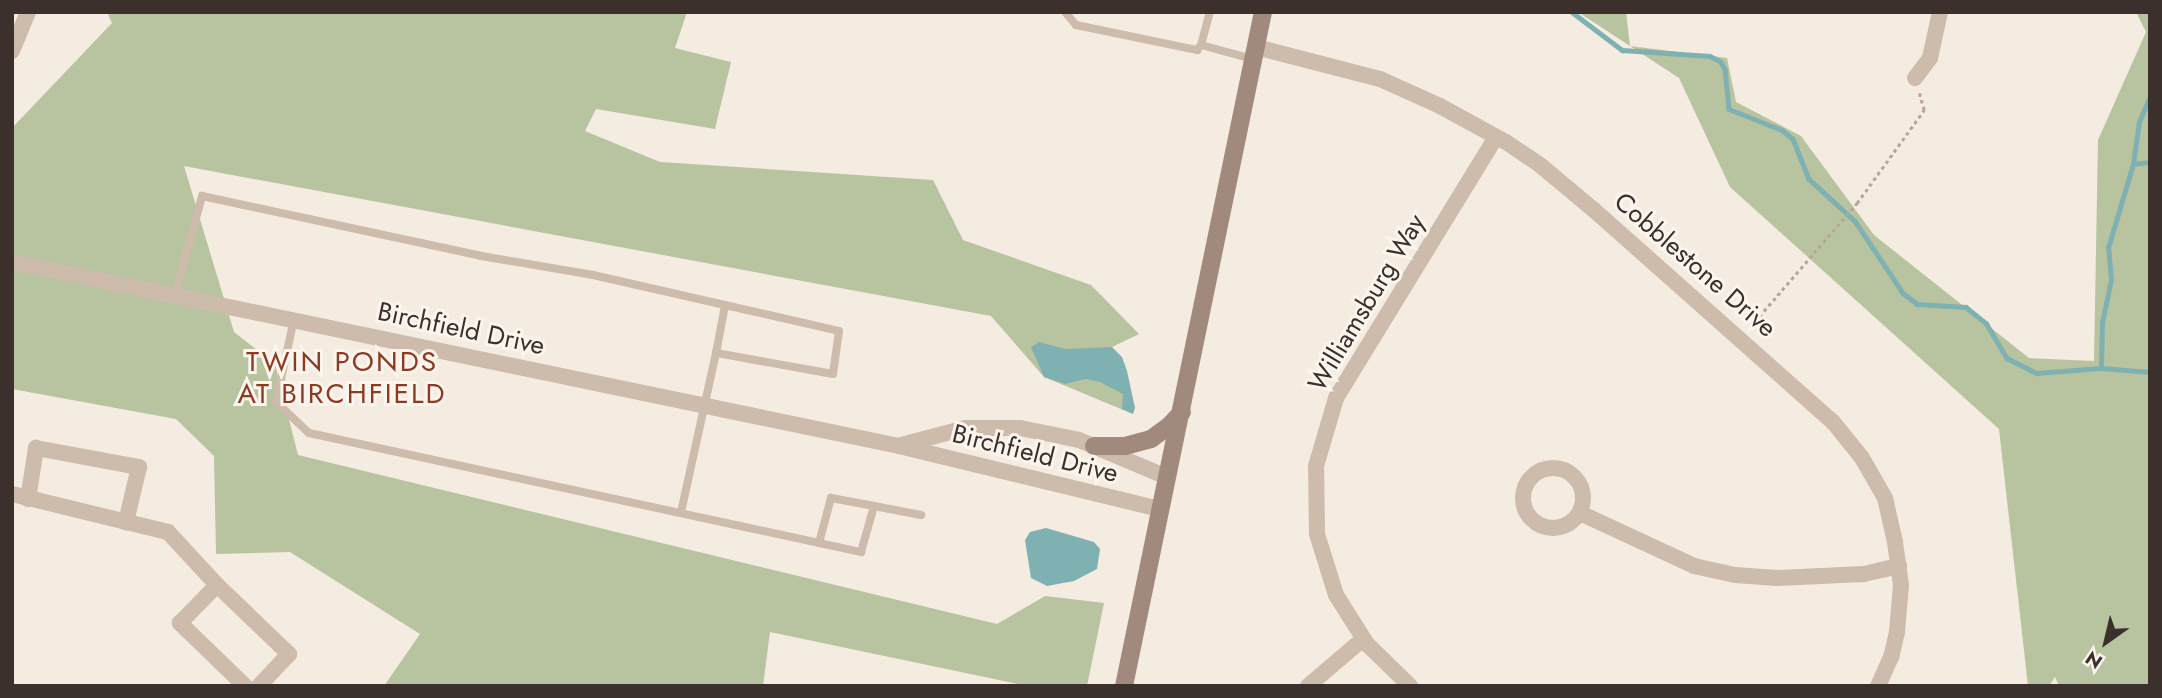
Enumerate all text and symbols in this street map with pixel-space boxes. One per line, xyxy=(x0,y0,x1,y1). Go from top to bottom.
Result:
street label: Cobblestone Drive xyxy=(1608,186,1782,344)
street label: Williamsburg Way xyxy=(1302,209,1432,397)
street label: Birchfield Drive xyxy=(375,296,547,362)
district label: TWIN PONDS AT BIRCHFIELD xyxy=(239,345,445,411)
street label: Birchfield Drive xyxy=(949,418,1121,490)
north arrow xyxy=(2071,607,2141,677)
text: N xyxy=(2080,644,2108,675)

